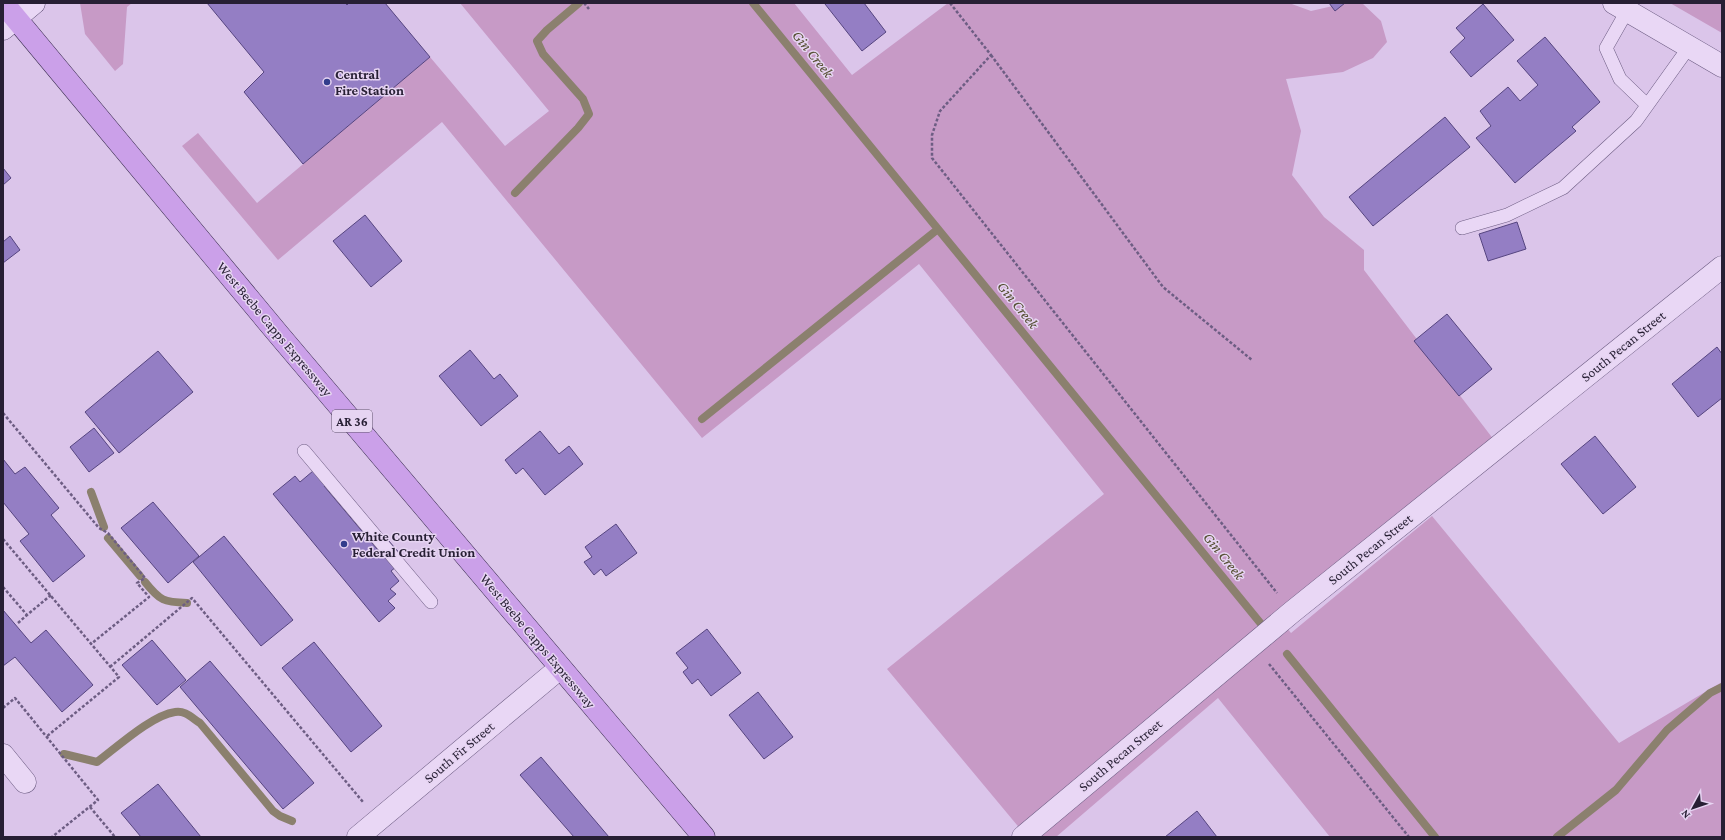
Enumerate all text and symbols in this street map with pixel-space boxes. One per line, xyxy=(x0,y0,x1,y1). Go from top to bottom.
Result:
water label: Gin Creek xyxy=(789,27,838,82)
place label: Central Fire Station xyxy=(335,66,404,98)
marker: Central Fire Station xyxy=(322,77,332,87)
street label: West Beebe Capps Expressway xyxy=(214,259,336,400)
water label: Gin Creek xyxy=(994,278,1043,333)
street label: South Pecan Street xyxy=(1578,307,1669,385)
road number: AR 36 xyxy=(332,410,372,432)
street label: South Pecan Street xyxy=(1325,510,1416,588)
place label: White County Federal Credit Union xyxy=(351,528,475,560)
water label: Gin Creek xyxy=(1200,529,1249,584)
marker: White County Federal Credit Union xyxy=(339,539,349,549)
street label: West Beebe Capps Expressway xyxy=(477,571,599,712)
street label: South Pecan Street xyxy=(1075,715,1165,795)
street label: South Fir Street xyxy=(421,718,498,786)
north arrow xyxy=(1673,788,1713,828)
text: N xyxy=(1678,807,1692,821)

